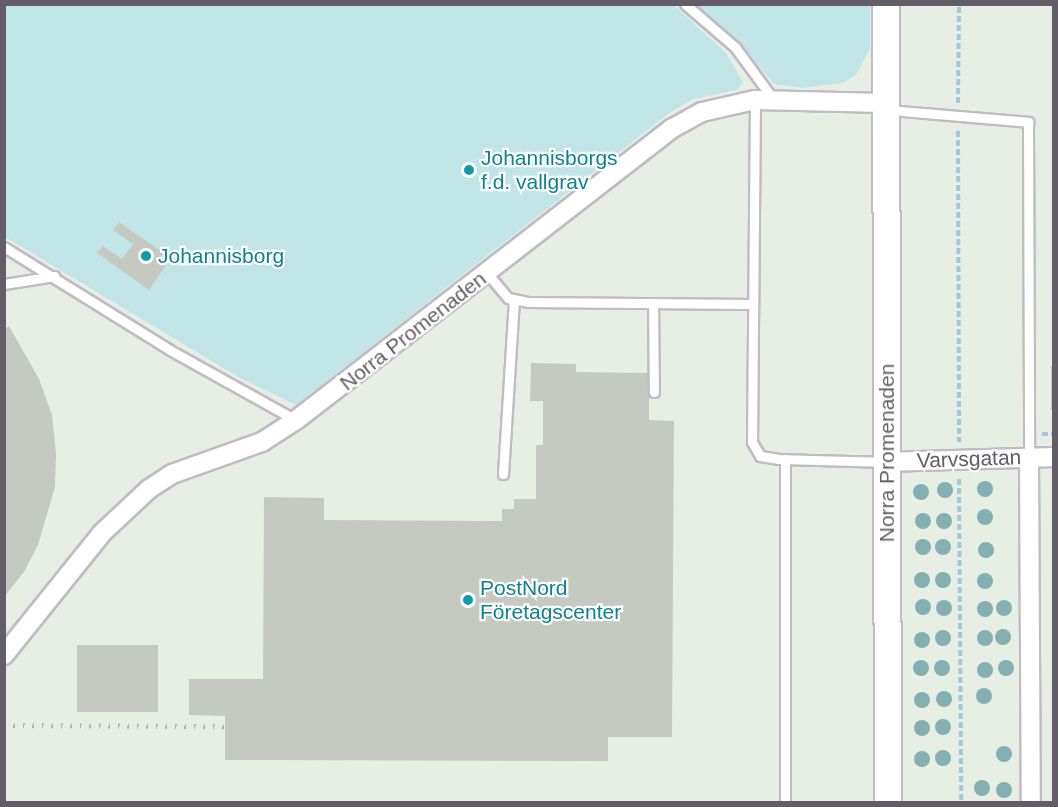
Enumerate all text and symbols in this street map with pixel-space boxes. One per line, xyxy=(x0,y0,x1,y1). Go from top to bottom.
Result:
place label: Johannisborgs f.d. vallgrav xyxy=(481,145,618,195)
marker: Johannisborgs f.d. vallgrav xyxy=(462,163,476,177)
place label: Johannisborg xyxy=(158,243,284,269)
marker: Johannisborg xyxy=(139,249,153,263)
street label: Norra Promenaden xyxy=(335,266,491,396)
street label: Norra Promenaden xyxy=(874,364,900,542)
street label: Varvsgatan xyxy=(916,445,1022,473)
place label: PostNord Företagscenter xyxy=(480,575,621,625)
marker: PostNord Företagscenter xyxy=(461,593,475,607)

